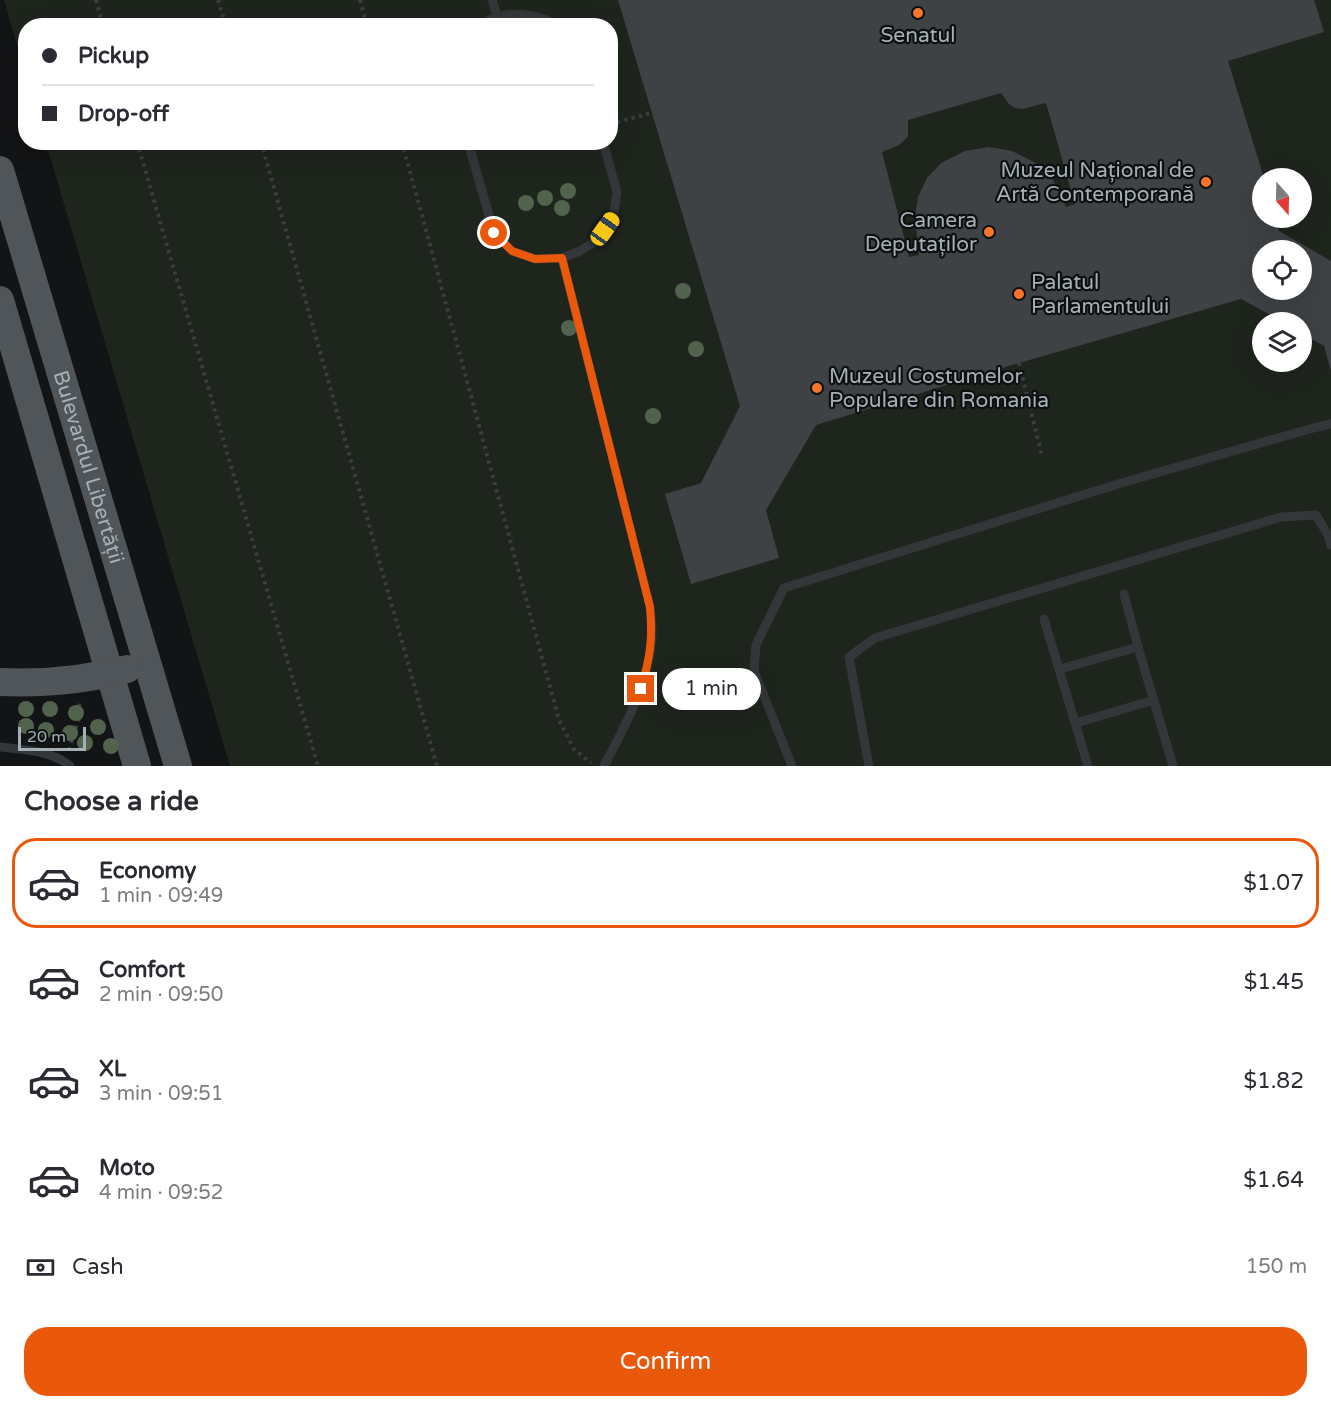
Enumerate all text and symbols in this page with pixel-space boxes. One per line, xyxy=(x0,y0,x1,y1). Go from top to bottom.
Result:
marker: Senatul xyxy=(911,6,925,20)
place label: Senatul xyxy=(880,23,956,48)
text: Pickup xyxy=(78,43,149,69)
text: Drop-off xyxy=(78,101,169,127)
place label: Muzeul Național de Artă Contemporană xyxy=(996,158,1194,207)
north arrow xyxy=(1252,168,1312,228)
map controls xyxy=(1252,168,1312,372)
marker: Muzeul Național de Artă Contemporană xyxy=(1199,175,1213,189)
place label: Camera Deputaților xyxy=(865,208,977,257)
car xyxy=(587,209,623,249)
route start xyxy=(480,219,507,246)
marker: Camera Deputaților xyxy=(982,225,996,239)
button: locate xyxy=(1252,240,1312,300)
place label: Palatul Parlamentului xyxy=(1031,270,1169,319)
marker: Palatul Parlamentului xyxy=(1012,287,1026,301)
button: layers xyxy=(1252,312,1312,372)
place label: Muzeul Costumelor Populare din Romania xyxy=(829,364,1049,413)
street label: Bulevardul Libertății xyxy=(48,368,129,567)
marker: Muzeul Costumelor Populare din Romania xyxy=(810,381,824,395)
callout: 1 min xyxy=(662,668,761,710)
route end xyxy=(627,675,654,702)
text: 1 min xyxy=(685,677,738,701)
scale bar xyxy=(18,724,86,752)
text: 20 m xyxy=(27,727,66,747)
text: Choose a ride xyxy=(24,785,199,818)
icon: car xyxy=(27,856,81,910)
text: Economy xyxy=(99,858,196,884)
text: $1.07 xyxy=(1243,870,1304,896)
text: 1 min · 09:49 xyxy=(99,884,223,908)
icon: car xyxy=(27,955,81,1009)
text: Comfort xyxy=(99,957,185,983)
text: $1.45 xyxy=(1244,969,1304,995)
text: 2 min · 09:50 xyxy=(99,983,223,1007)
icon: car xyxy=(27,1054,81,1108)
text: XL xyxy=(99,1056,126,1082)
text: $1.82 xyxy=(1243,1068,1304,1094)
text: 3 min · 09:51 xyxy=(99,1082,223,1106)
icon: car xyxy=(27,1153,81,1207)
text: Moto xyxy=(99,1155,155,1181)
text: $1.64 xyxy=(1243,1167,1304,1193)
text: 4 min · 09:52 xyxy=(99,1181,223,1205)
icon: cash xyxy=(24,1251,57,1284)
text: Cash xyxy=(72,1254,124,1280)
text: 150 m xyxy=(1246,1255,1307,1279)
button: Confirm xyxy=(24,1327,1307,1396)

